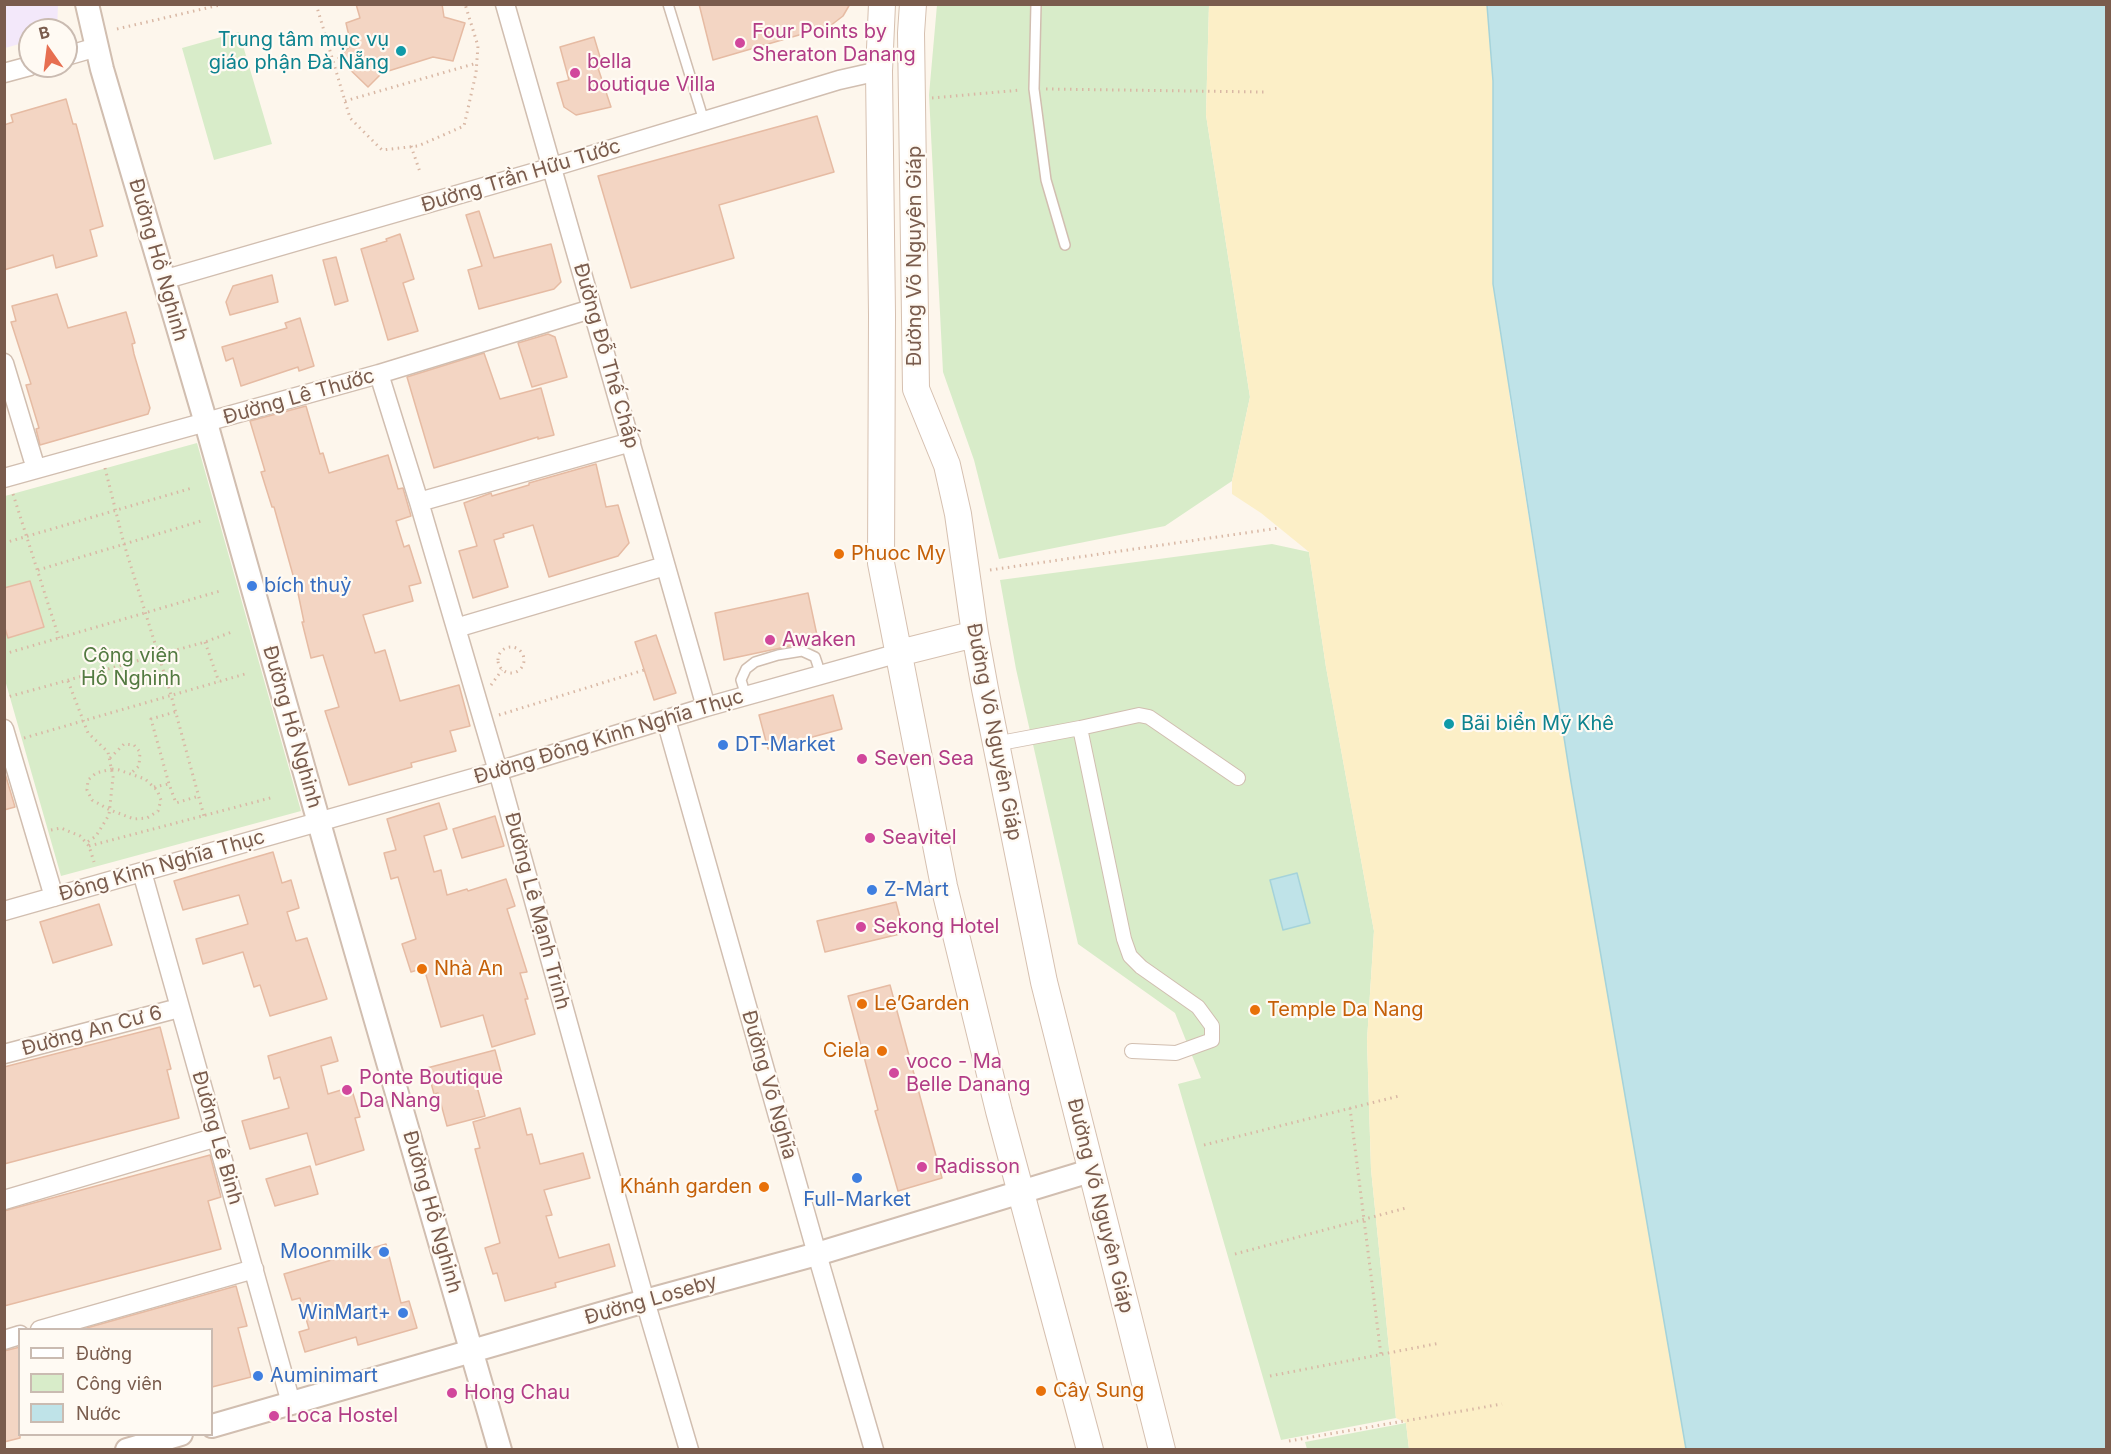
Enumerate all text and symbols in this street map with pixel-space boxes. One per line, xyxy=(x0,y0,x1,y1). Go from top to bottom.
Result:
north arrow xyxy=(18,18,78,78)
place label: Four Points by Sheraton Danang xyxy=(752,20,916,67)
text: B xyxy=(37,21,52,43)
place label: Trung tâm mục vụ giáo phận Đà Nẵng xyxy=(209,28,389,75)
marker: Four Points by Sheraton Danang xyxy=(733,36,747,50)
marker: Trung tâm mục vụ giáo phận Đà Nẵng xyxy=(394,44,408,58)
place label: bella boutique Villa xyxy=(587,50,715,97)
marker: bella boutique Villa xyxy=(568,66,582,80)
street label: Đường Trần Hữu Tước xyxy=(419,134,623,218)
street label: Đường Võ Nguyên Giáp xyxy=(903,146,927,366)
street label: Đường Hồ Nghinh xyxy=(123,176,193,344)
street label: Đường Đỗ Thế Chấp xyxy=(568,261,644,451)
street label: Đường Lê Thước xyxy=(221,364,377,430)
place label: Phuoc My xyxy=(851,542,946,566)
marker: Phuoc My xyxy=(832,547,846,561)
place label: bích thuỷ xyxy=(264,574,351,598)
marker: bích thuỷ xyxy=(245,579,259,593)
street label: Đường Võ Nguyên Giáp xyxy=(961,621,1027,843)
place label: Awaken xyxy=(782,628,856,652)
marker: Awaken xyxy=(763,633,777,647)
street label: Đường Hồ Nghinh xyxy=(257,643,327,811)
park label: Công viên Hồ Nghinh xyxy=(81,644,181,691)
street label: Đường Đông Kinh Nghĩa Thục xyxy=(471,685,747,789)
place label: Bãi biển Mỹ Khê xyxy=(1461,712,1614,736)
marker: Bãi biển Mỹ Khê xyxy=(1442,717,1456,731)
place label: DT-Market xyxy=(735,733,835,757)
marker: DT-Market xyxy=(716,738,730,752)
place label: Seven Sea xyxy=(874,747,974,771)
marker: Seven Sea xyxy=(855,752,869,766)
street label: Đường Lê Mạnh Trinh xyxy=(499,810,575,1012)
street label: Đông Kinh Nghĩa Thục xyxy=(56,825,268,907)
place label: Seavitel xyxy=(882,826,957,850)
marker: Seavitel xyxy=(863,831,877,845)
place label: Z-Mart xyxy=(884,878,949,902)
marker: Z-Mart xyxy=(865,883,879,897)
place label: Sekong Hotel xyxy=(873,915,999,939)
marker: Sekong Hotel xyxy=(854,920,868,934)
place label: Nhà An xyxy=(434,957,503,981)
marker: Nhà An xyxy=(415,962,429,976)
place label: Le’Garden xyxy=(874,992,970,1016)
marker: Le’Garden xyxy=(855,997,869,1011)
place label: Temple Da Nang xyxy=(1267,998,1424,1022)
street label: Đường An Cư 6 xyxy=(19,1001,165,1061)
marker: Temple Da Nang xyxy=(1248,1003,1262,1017)
street label: Đường Võ Nghĩa xyxy=(736,1008,802,1162)
place label: Ciela xyxy=(823,1039,870,1063)
marker: Ciela xyxy=(875,1044,889,1058)
place label: voco - Ma Belle Danang xyxy=(906,1050,1031,1097)
place label: Ponte Boutique Da Nang xyxy=(359,1066,503,1113)
marker: voco - Ma Belle Danang xyxy=(887,1066,901,1080)
street label: Đường Lê Binh xyxy=(186,1068,248,1208)
marker: Ponte Boutique Da Nang xyxy=(340,1083,354,1097)
street label: Đường Võ Nguyên Giáp xyxy=(1062,1096,1138,1316)
street label: Đường Hồ Nghinh xyxy=(397,1128,467,1296)
place label: Radisson xyxy=(934,1155,1020,1179)
marker: Radisson xyxy=(915,1160,929,1174)
marker: Full-Market xyxy=(850,1171,864,1185)
place label: Khánh garden xyxy=(620,1175,752,1199)
marker: Khánh garden xyxy=(757,1180,771,1194)
place label: Full-Market xyxy=(803,1188,911,1212)
place label: Moonmilk xyxy=(280,1240,372,1264)
marker: Moonmilk xyxy=(377,1245,391,1259)
street label: Đường Loseby xyxy=(582,1270,720,1330)
place label: WinMart+ xyxy=(298,1301,391,1325)
marker: WinMart+ xyxy=(396,1306,410,1320)
legend xyxy=(18,1328,213,1436)
text: Đường xyxy=(76,1343,132,1364)
place label: Auminimart xyxy=(270,1364,378,1388)
marker: Auminimart xyxy=(251,1369,265,1383)
text: Công viên xyxy=(76,1373,162,1394)
place label: Cây Sung xyxy=(1053,1379,1144,1403)
place label: Hong Chau xyxy=(464,1381,570,1405)
marker: Cây Sung xyxy=(1034,1384,1048,1398)
marker: Hong Chau xyxy=(445,1386,459,1400)
text: Nước xyxy=(76,1403,121,1424)
place label: Loca Hostel xyxy=(286,1404,398,1428)
marker: Loca Hostel xyxy=(267,1409,281,1423)

